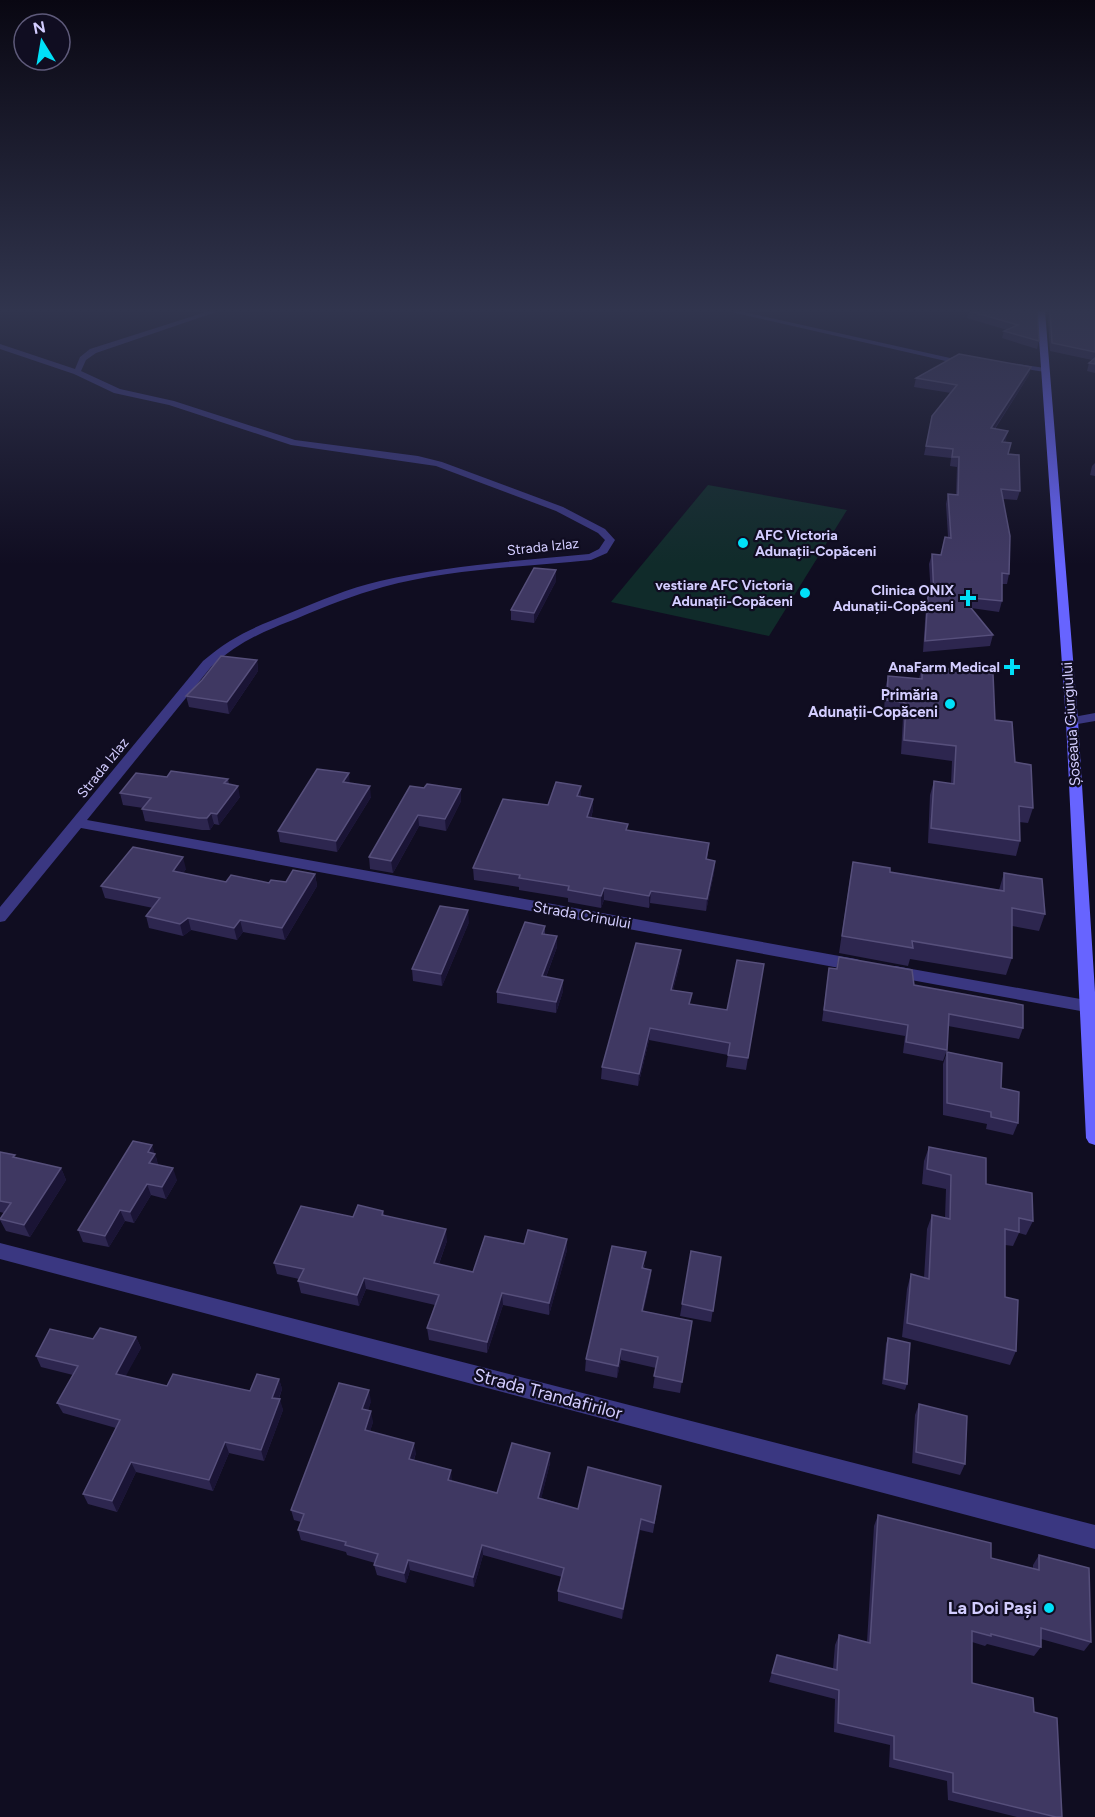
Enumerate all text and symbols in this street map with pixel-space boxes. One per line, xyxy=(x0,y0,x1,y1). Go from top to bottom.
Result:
north arrow xyxy=(12,12,72,72)
text: N xyxy=(31,17,47,38)
place label: AFC Victoria Adunații-Copăceni xyxy=(755,527,876,560)
street label: Strada Izlaz xyxy=(506,535,580,559)
marker: AFC Victoria Adunații-Copăceni xyxy=(736,536,750,550)
place label: vestiare AFC Victoria Adunații-Copăceni xyxy=(655,577,793,610)
place label: Clinica ONIX Adunații-Copăceni xyxy=(833,582,954,615)
marker: vestiare AFC Victoria Adunații-Copăceni xyxy=(798,586,812,600)
marker: Clinica ONIX Adunații-Copăceni xyxy=(959,589,977,607)
place label: AnaFarm Medical xyxy=(888,659,1000,676)
marker: AnaFarm Medical xyxy=(1005,660,1019,674)
street label: Șoseaua Giurgiului xyxy=(1058,661,1084,787)
place label: Primăria Adunații-Copăceni xyxy=(808,686,938,721)
marker: Primăria Adunații-Copăceni xyxy=(943,697,957,711)
street label: Strada Izlaz xyxy=(74,734,132,801)
street label: Strada Crinului xyxy=(532,898,632,932)
street label: Strada Trandafirilor xyxy=(471,1364,625,1424)
place label: La Doi Pași xyxy=(948,1597,1037,1619)
marker: La Doi Pași xyxy=(1042,1601,1056,1615)

